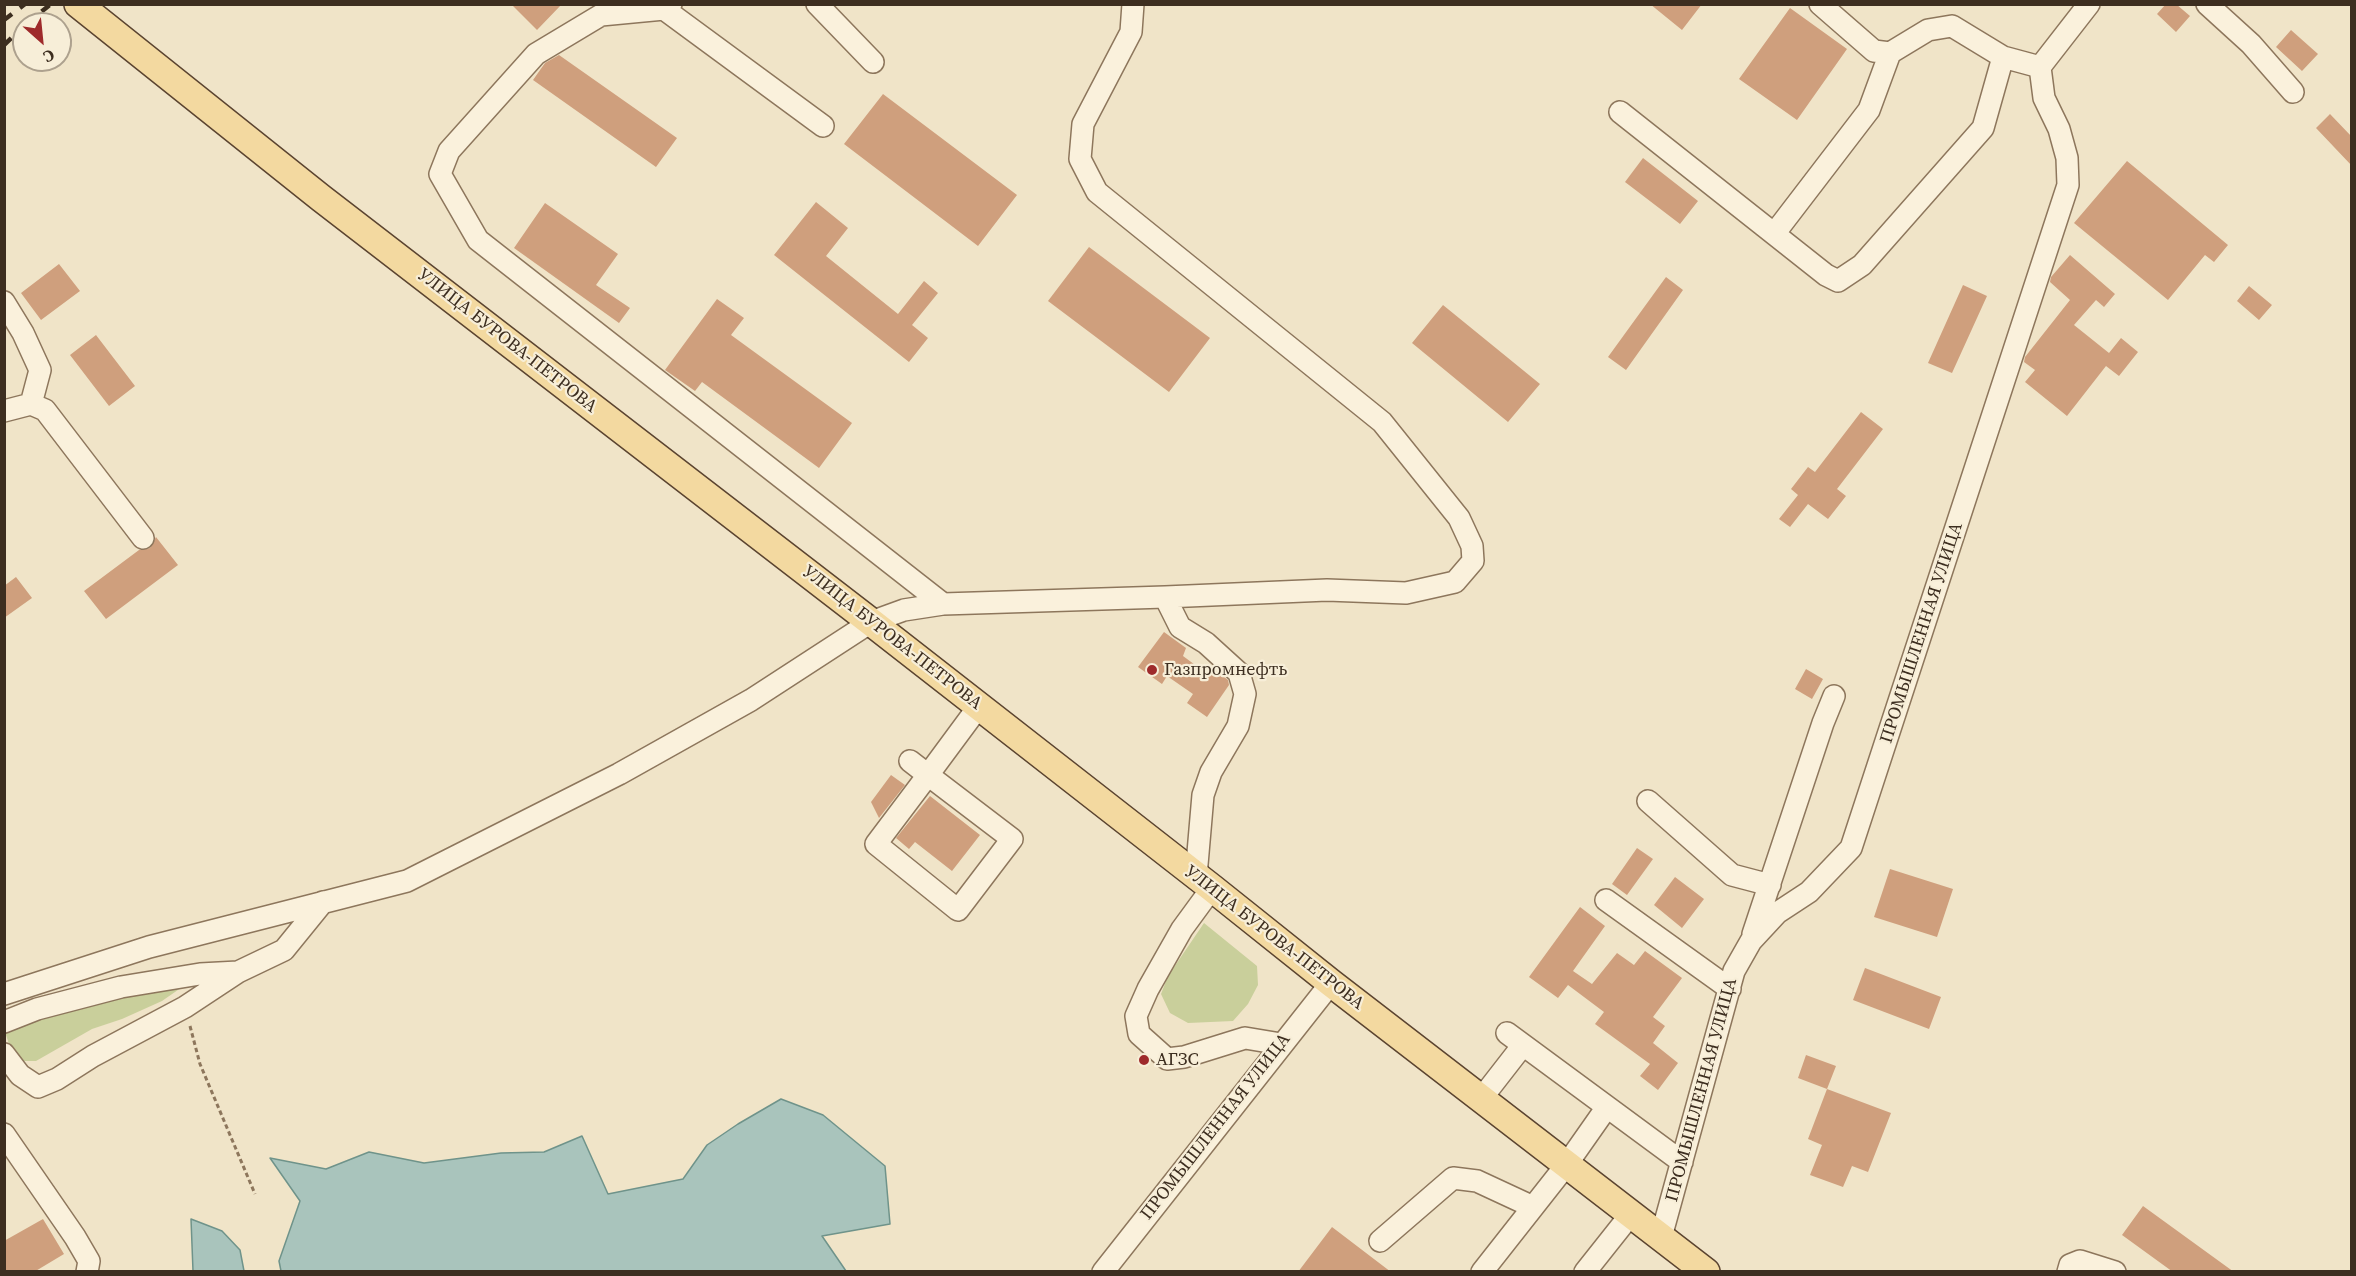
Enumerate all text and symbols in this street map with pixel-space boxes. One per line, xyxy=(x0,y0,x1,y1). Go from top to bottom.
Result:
north arrow xyxy=(12,12,72,72)
text: С xyxy=(40,44,59,68)
street label: УЛИЦА БУРОВА-ПЕТРОВА xyxy=(413,264,601,418)
street label: ПРОМЫШЛЕННАЯ УЛИЦА xyxy=(1876,520,1968,746)
street label: УЛИЦА БУРОВА-ПЕТРОВА xyxy=(798,561,986,715)
place label: Газпромнефть xyxy=(1164,659,1287,681)
marker: Газпромнефть xyxy=(1145,663,1159,677)
street label: УЛИЦА БУРОВА-ПЕТРОВА xyxy=(1180,861,1368,1015)
street label: ПРОМЫШЛЕННАЯ УЛИЦА xyxy=(1662,976,1742,1204)
street label: ПРОМЫШЛЕННАЯ УЛИЦА xyxy=(1136,1029,1296,1225)
place label: АГЗС xyxy=(1156,1049,1199,1071)
marker: АГЗС xyxy=(1137,1053,1151,1067)

